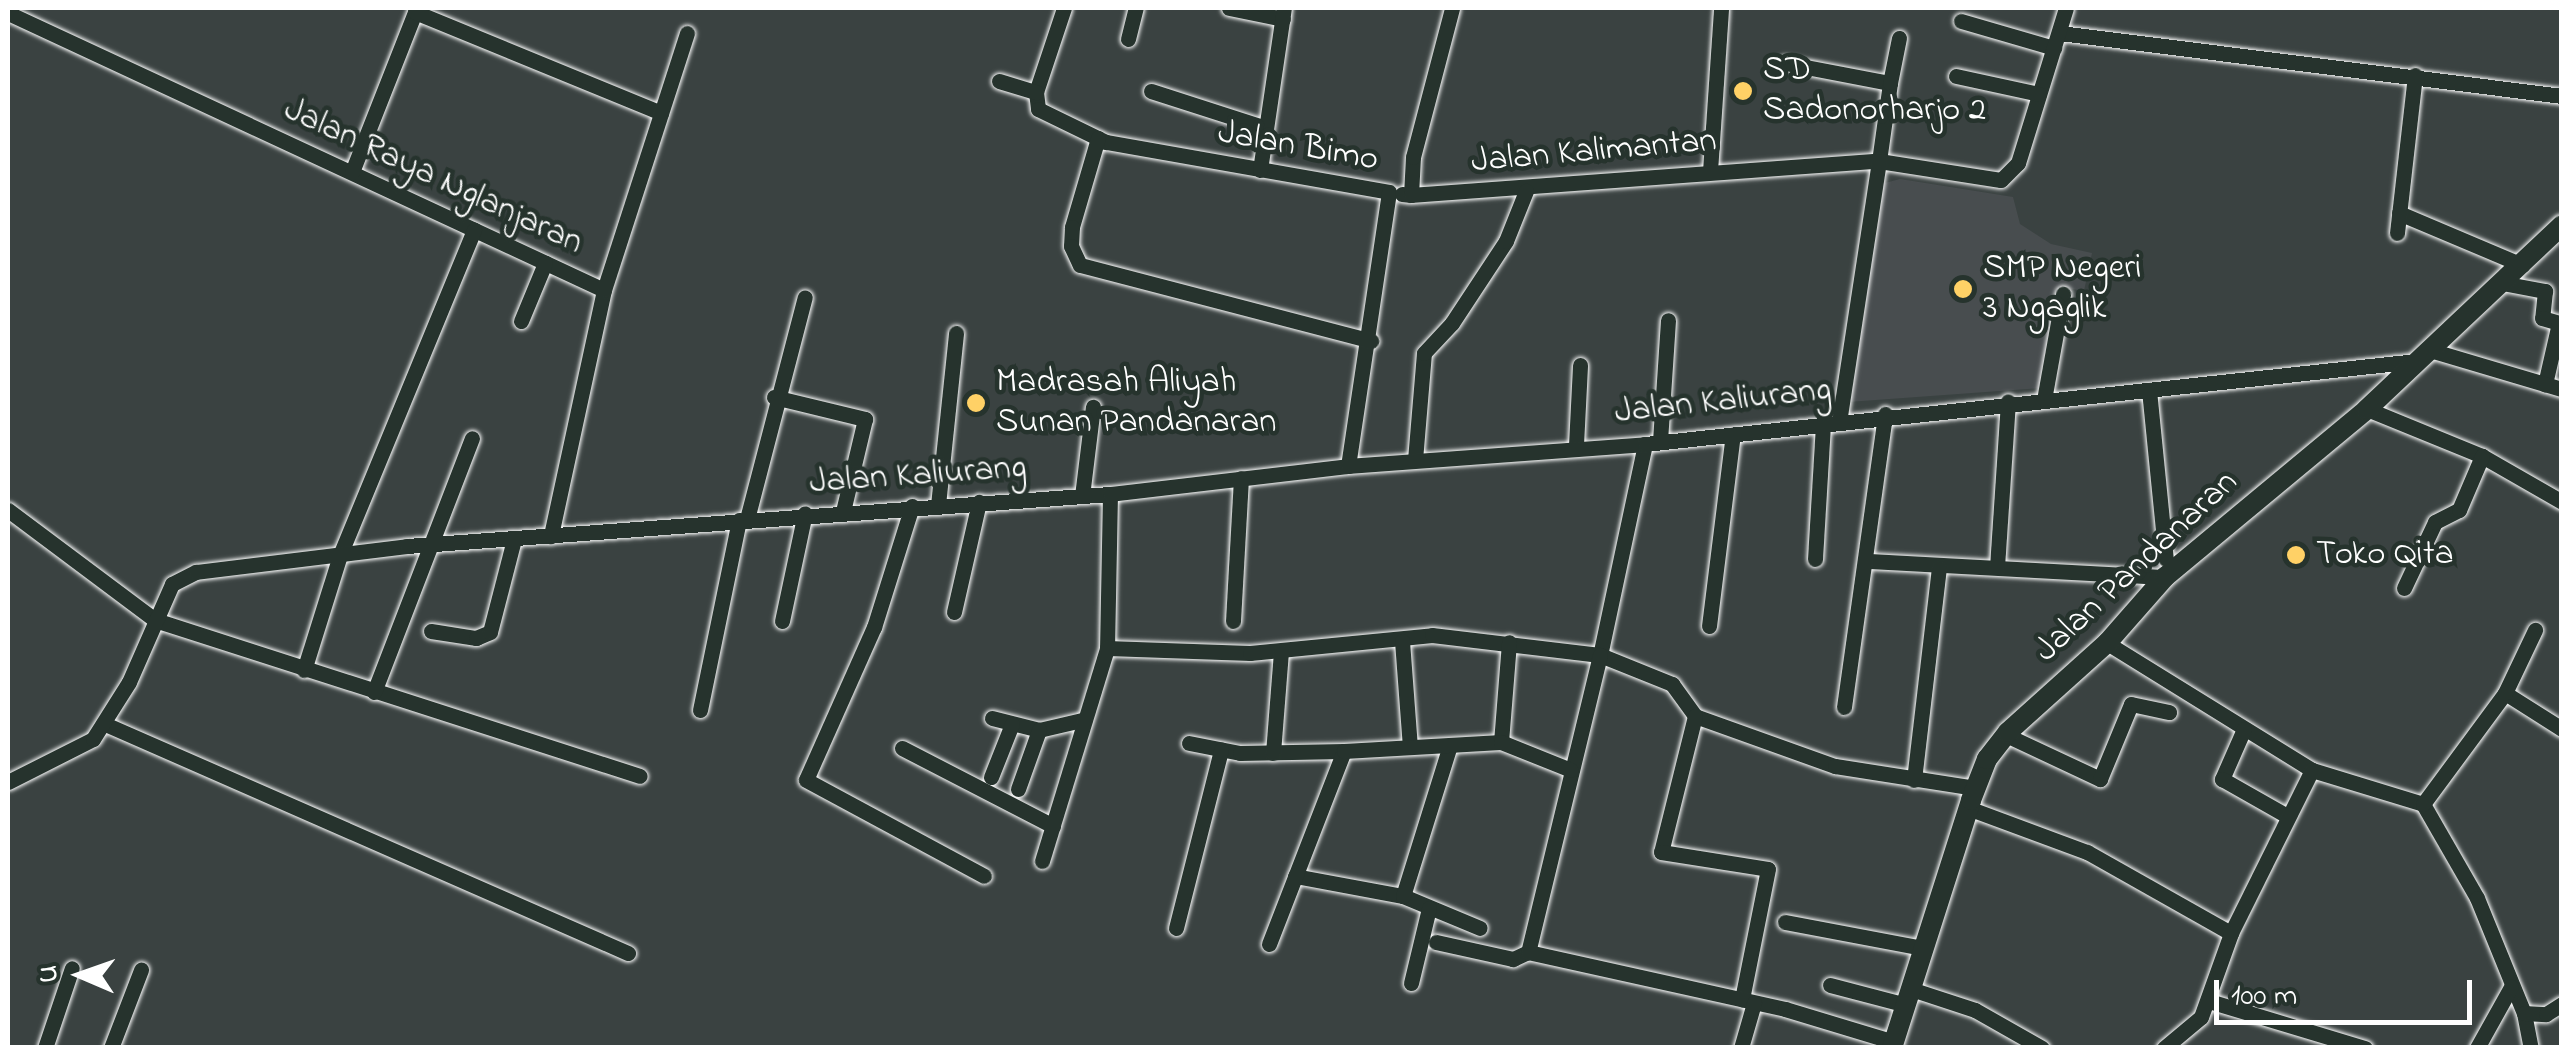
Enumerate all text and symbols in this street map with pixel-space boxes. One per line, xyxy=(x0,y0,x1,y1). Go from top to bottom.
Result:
place label: SD Sadonorharjo 2 xyxy=(1763,50,1986,132)
marker: SD Sadonorharjo 2 xyxy=(1732,80,1754,102)
street label: Jalan Raya Nglanjaran xyxy=(277,89,589,265)
street label: Jalan Bimo xyxy=(1215,112,1381,182)
street label: Jalan Kalimantan xyxy=(1470,120,1718,184)
place label: SMP Negeri 3 Ngaglik xyxy=(1983,248,2142,330)
marker: SMP Negeri 3 Ngaglik xyxy=(1952,278,1974,300)
place label: Madrasah Aliyah Sunan Pandanaran xyxy=(996,362,1277,444)
street label: Jalan Kaliurang xyxy=(1613,370,1833,434)
marker: Madrasah Aliyah Sunan Pandanaran xyxy=(965,392,987,414)
street label: Jalan Kaliurang xyxy=(808,447,1028,505)
street label: Jalan Pandanaran xyxy=(2027,462,2247,672)
place label: Toko Qita xyxy=(2316,534,2454,576)
marker: Toko Qita xyxy=(2285,544,2307,566)
north arrow xyxy=(30,925,130,1025)
scale bar xyxy=(2219,960,2476,1022)
text: U xyxy=(29,964,70,984)
text: 100 m xyxy=(2231,975,2297,1019)

